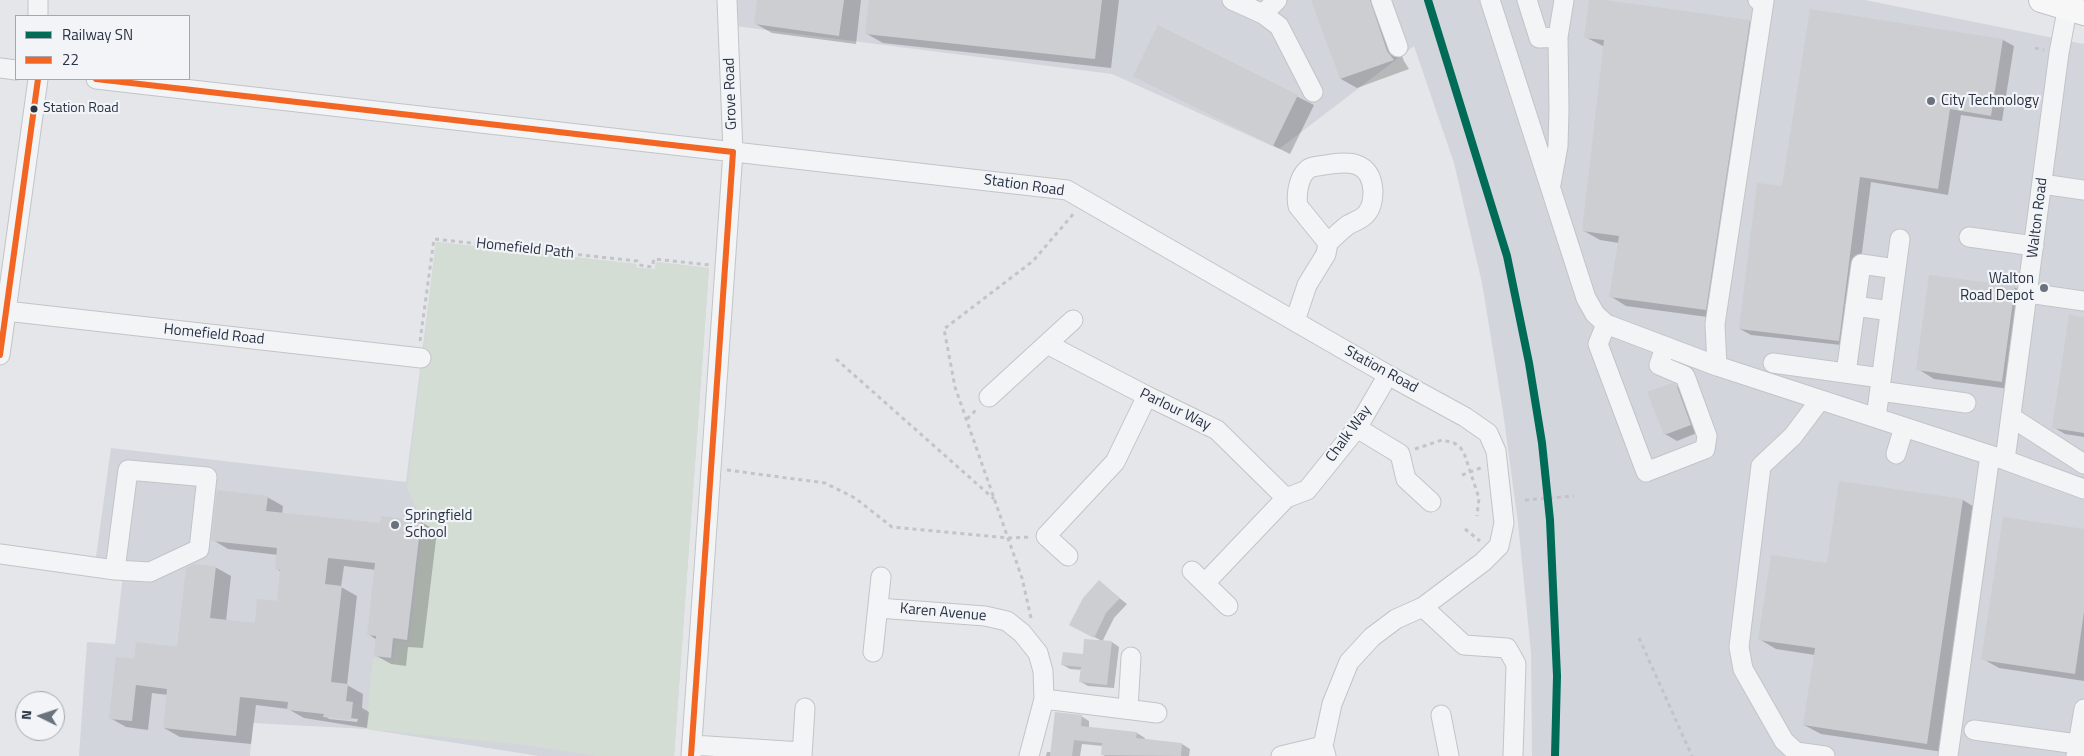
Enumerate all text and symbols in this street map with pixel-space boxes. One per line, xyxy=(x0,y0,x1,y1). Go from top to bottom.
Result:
legend xyxy=(15,15,190,80)
text: Railway SN xyxy=(62,23,133,46)
text: 22 xyxy=(62,48,79,71)
street label: Grove Road xyxy=(721,57,741,131)
place label: City Technology xyxy=(1941,92,2039,110)
marker: City Technology xyxy=(1925,95,1937,107)
place label: Station Road xyxy=(43,101,119,117)
marker: Station Road xyxy=(29,104,39,114)
street label: Station Road xyxy=(983,171,1065,201)
street label: Walton Road xyxy=(2024,177,2052,259)
street label: Homefield Path xyxy=(475,235,575,263)
place label: Walton Road Depot xyxy=(1960,270,2034,305)
marker: Walton Road Depot xyxy=(2038,282,2050,294)
street label: Homefield Road xyxy=(163,321,265,349)
street label: Station Road xyxy=(1341,342,1421,398)
street label: Parlour Way xyxy=(1136,385,1214,435)
street label: Chalk Way xyxy=(1322,402,1376,466)
place label: Springfield School xyxy=(405,507,472,542)
marker: Springfield School xyxy=(389,519,401,531)
street label: Karen Avenue xyxy=(899,600,987,626)
north arrow xyxy=(15,691,65,741)
text: N xyxy=(15,709,36,721)

